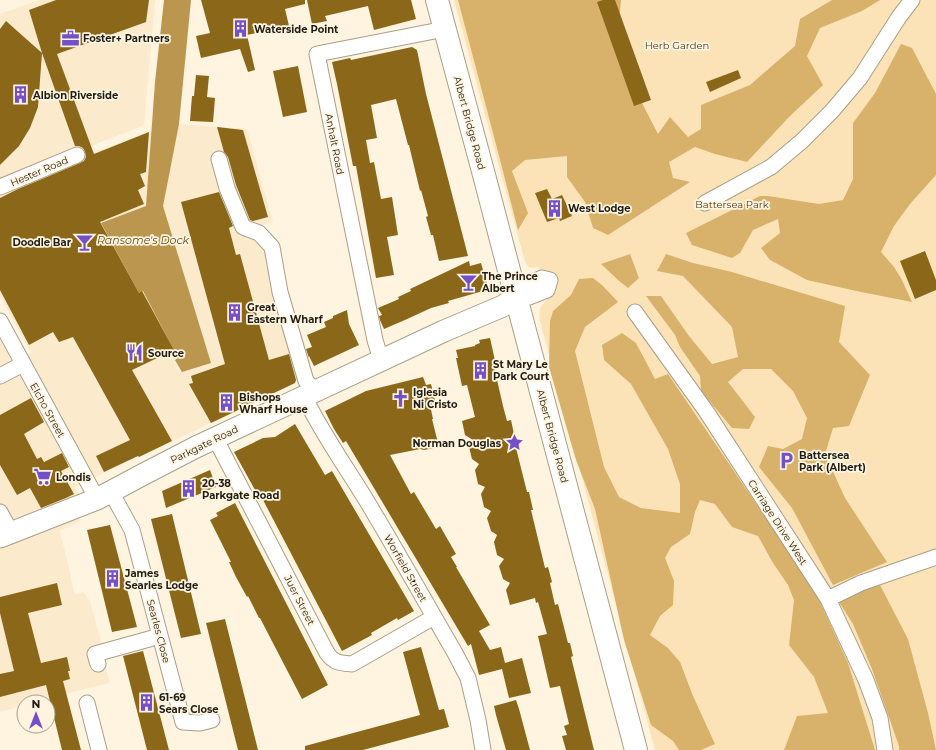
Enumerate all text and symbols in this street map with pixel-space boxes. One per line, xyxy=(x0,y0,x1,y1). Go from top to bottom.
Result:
building icon: Waterside Point xyxy=(231,19,251,39)
place label: Waterside Point xyxy=(254,23,339,36)
office icon: Foster+ Partners xyxy=(60,28,80,48)
place label: Foster+ Partners xyxy=(83,32,170,45)
park label: Herb Garden xyxy=(645,39,709,52)
street label: Albert Bridge Road xyxy=(451,75,488,171)
building icon: Albion Riverside xyxy=(10,85,30,105)
place label: Albion Riverside xyxy=(32,89,118,102)
street label: Anhalt Road xyxy=(322,112,347,176)
street label: Hester Road xyxy=(8,153,70,190)
building icon: West Lodge xyxy=(545,198,565,218)
park label: Battersea Park xyxy=(695,198,769,211)
place label: West Lodge xyxy=(568,202,631,215)
bar icon: Doodle Bar xyxy=(74,232,94,252)
water label: Ransome's Dock xyxy=(97,233,190,247)
place label: Doodle Bar xyxy=(12,236,72,249)
place label: The Prince Albert xyxy=(481,270,538,295)
bar icon: The Prince Albert xyxy=(459,272,479,292)
place label: Great Eastern Wharf xyxy=(247,301,324,326)
building icon: Great Eastern Wharf xyxy=(224,303,244,323)
restaurant icon: Source xyxy=(125,343,145,363)
place label: Source xyxy=(148,347,184,360)
place label: St Mary Le Park Court xyxy=(493,358,550,383)
building icon: St Mary Le Park Court xyxy=(470,360,490,380)
street label: Elcho Street xyxy=(27,380,68,440)
place label: Iglesia Ni Cristo xyxy=(413,386,458,411)
church icon: Iglesia Ni Cristo xyxy=(390,388,410,408)
street label: Albert Bridge Road xyxy=(534,388,571,484)
place label: Bishops Wharf House xyxy=(239,391,308,416)
building icon: Bishops Wharf House xyxy=(216,393,236,413)
street label: Parkgate Road xyxy=(168,422,240,467)
place icon: Norman Douglas xyxy=(504,433,524,453)
place label: Norman Douglas xyxy=(413,437,502,450)
place label: Battersea Park (Albert) xyxy=(799,449,866,474)
parking icon: Battersea Park (Albert) xyxy=(776,451,796,471)
supermarket icon: Londis xyxy=(33,467,53,487)
place label: Londis xyxy=(56,471,91,484)
place label: 20-38 Parkgate Road xyxy=(202,477,279,502)
street label: Carriage Drive West xyxy=(745,477,810,567)
building icon: 20-38 Parkgate Road xyxy=(179,479,199,499)
street label: Worfield Street xyxy=(381,532,430,604)
place label: James Searles Lodge xyxy=(124,567,198,592)
building icon: James Searles Lodge xyxy=(102,569,122,589)
street label: Juer Street xyxy=(281,572,318,628)
street label: Searles Close xyxy=(144,598,173,664)
place label: 61-69 Sears Close xyxy=(159,691,219,716)
building icon: 61-69 Sears Close xyxy=(136,693,156,713)
north arrow xyxy=(16,694,56,734)
text: N xyxy=(32,697,40,711)

